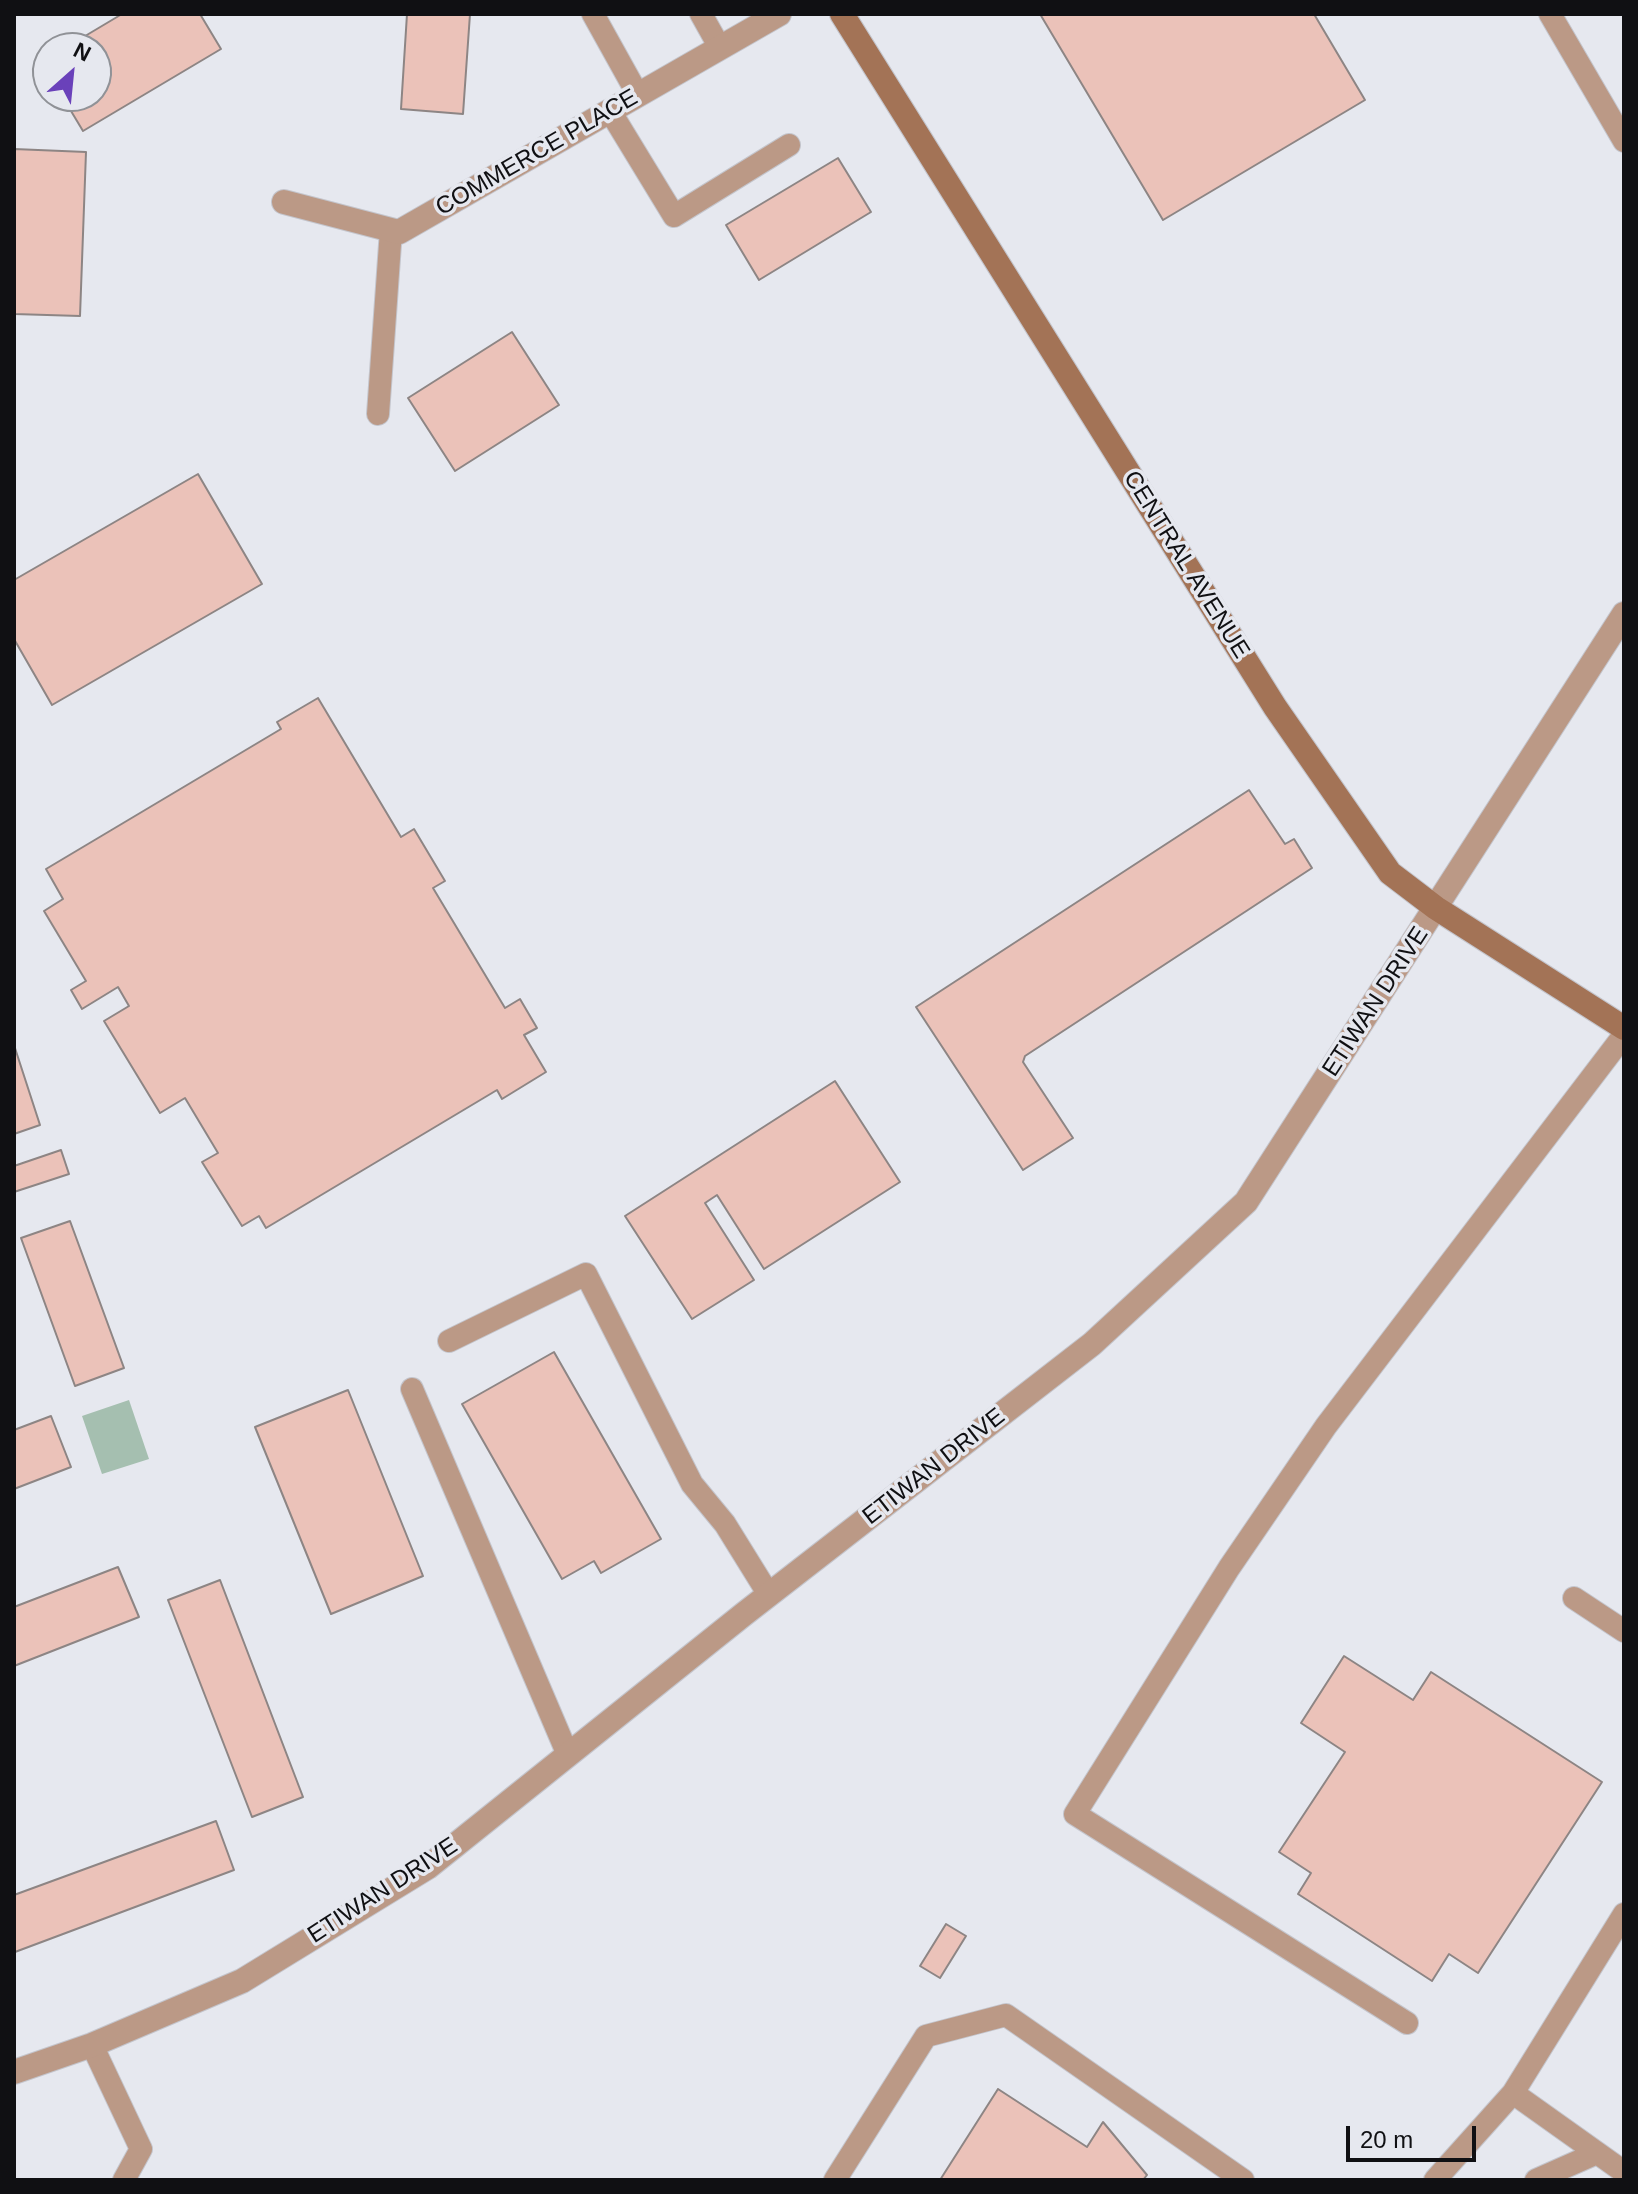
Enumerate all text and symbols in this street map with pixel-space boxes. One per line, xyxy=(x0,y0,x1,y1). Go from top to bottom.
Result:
north arrow xyxy=(32,32,112,112)
text: N xyxy=(69,37,95,67)
street label: COMMERCE PLACE xyxy=(431,84,643,222)
street label: CENTRAL AVENUE xyxy=(1117,466,1255,664)
street label: ETIWAN DRIVE xyxy=(1317,922,1435,1082)
street label: ETIWAN DRIVE xyxy=(857,1403,1011,1531)
street label: ETIWAN DRIVE xyxy=(303,1832,463,1950)
scale bar xyxy=(1350,2110,1480,2160)
text: 20 m xyxy=(1360,2126,1413,2153)

